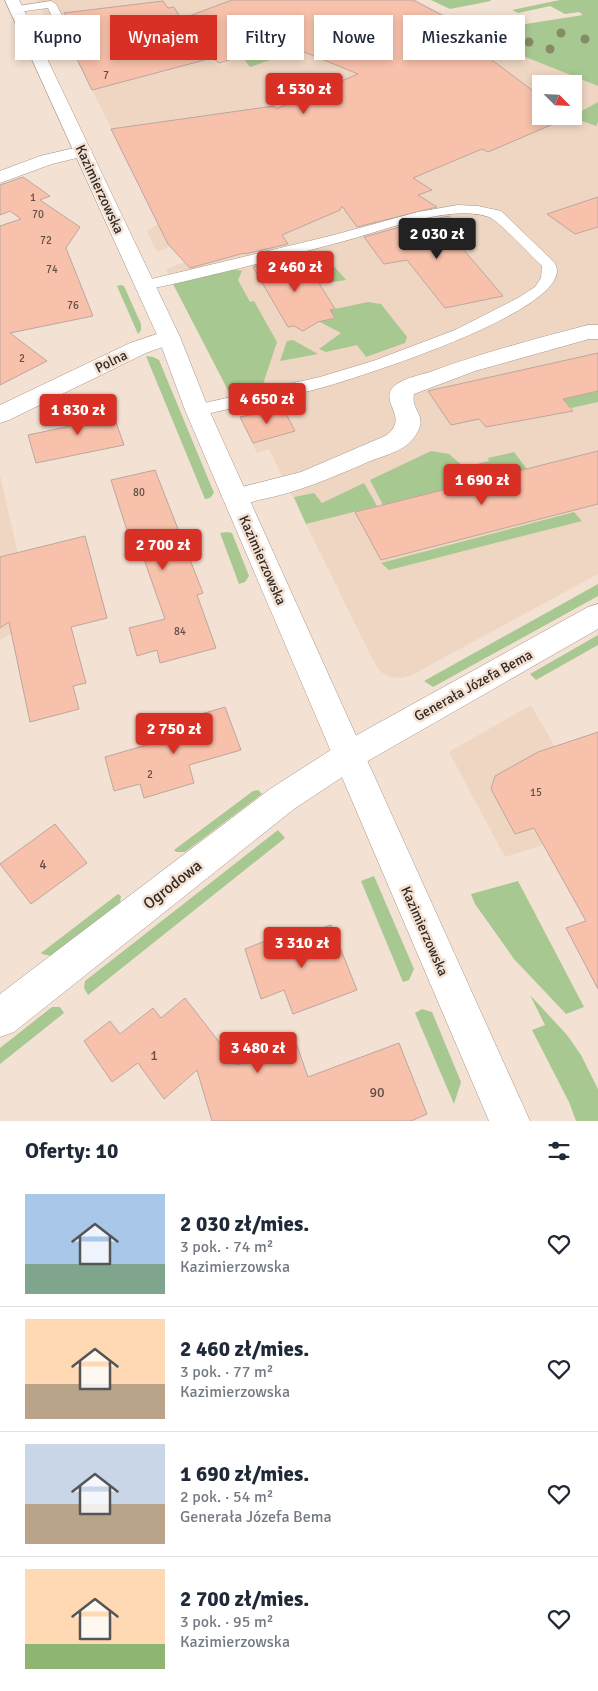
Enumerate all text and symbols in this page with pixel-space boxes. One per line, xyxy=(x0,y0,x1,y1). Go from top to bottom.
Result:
chip: Kupno xyxy=(15,15,100,60)
chip: Wynajem xyxy=(110,15,217,60)
chip: Filtry xyxy=(227,15,304,60)
chip: Nowe xyxy=(314,15,393,60)
chip: Mieszkanie xyxy=(403,15,525,60)
house number: 7 xyxy=(103,69,109,82)
pin: 1 530 zł xyxy=(252,72,356,115)
north arrow xyxy=(532,75,582,125)
map controls xyxy=(532,75,582,125)
text: 1 530 zł xyxy=(277,79,331,99)
street label: Kazimierzowska xyxy=(72,142,128,236)
house number: 1 xyxy=(30,191,36,204)
house number: 70 xyxy=(32,208,44,221)
pin: 2 030 zł xyxy=(385,218,489,260)
text: 2 030 zł xyxy=(410,224,464,244)
house number: 72 xyxy=(40,234,52,247)
pin: 2 460 zł xyxy=(243,250,347,293)
text: 2 460 zł xyxy=(268,257,322,277)
house number: 74 xyxy=(46,263,58,276)
house number: 76 xyxy=(67,299,79,312)
street label: Polna xyxy=(92,346,130,376)
house number: 2 xyxy=(19,352,25,365)
pin: 4 650 zł xyxy=(215,382,319,425)
text: 4 650 zł xyxy=(240,389,294,409)
pin: 1 830 zł xyxy=(26,394,130,436)
text: 1 830 zł xyxy=(51,400,105,420)
pin: 1 690 zł xyxy=(430,464,534,506)
text: 1 690 zł xyxy=(455,470,509,490)
house number: 80 xyxy=(133,486,145,499)
street label: Kazimierzowska xyxy=(235,513,290,608)
pin: 2 700 zł xyxy=(111,528,215,571)
text: 2 700 zł xyxy=(136,535,190,555)
house number: 84 xyxy=(174,625,186,638)
street label: Generała Józefa Bema xyxy=(411,646,535,725)
pin: 2 750 zł xyxy=(122,712,226,755)
text: 2 750 zł xyxy=(147,719,201,739)
house number: 2 xyxy=(147,768,153,781)
house number: 15 xyxy=(530,786,542,799)
house number: 4 xyxy=(39,856,47,873)
street label: Ogrodowa xyxy=(139,856,206,914)
street label: Kazimierzowska xyxy=(397,884,452,979)
pin: 3 310 zł xyxy=(250,926,354,969)
text: 3 310 zł xyxy=(275,933,329,953)
pin: 3 480 zł xyxy=(206,1032,310,1074)
text: 3 480 zł xyxy=(231,1038,285,1058)
house number: 1 xyxy=(150,1047,158,1064)
house number: 90 xyxy=(369,1084,385,1101)
icon: filters xyxy=(545,1137,573,1165)
text: Oferty: 10 xyxy=(25,1138,118,1164)
text: 2 030 zł/mies. xyxy=(180,1211,309,1237)
icon: home xyxy=(65,1214,125,1274)
icon: heart xyxy=(545,1230,573,1258)
text: 3 pok. · 74 m² xyxy=(180,1237,273,1257)
text: Kazimierzowska xyxy=(180,1257,290,1277)
text: 2 460 zł/mies. xyxy=(180,1336,309,1362)
icon: home xyxy=(65,1339,125,1399)
icon: heart xyxy=(545,1355,573,1383)
text: 3 pok. · 77 m² xyxy=(180,1362,273,1382)
text: Kazimierzowska xyxy=(180,1382,290,1402)
text: 1 690 zł/mies. xyxy=(180,1461,309,1487)
icon: home xyxy=(65,1464,125,1524)
icon: heart xyxy=(545,1480,573,1508)
text: 2 pok. · 54 m² xyxy=(180,1487,273,1507)
text: Generała Józefa Bema xyxy=(180,1507,332,1527)
text: 2 700 zł/mies. xyxy=(180,1586,309,1612)
icon: home xyxy=(65,1589,125,1649)
icon: heart xyxy=(545,1605,573,1633)
text: 3 pok. · 95 m² xyxy=(180,1612,273,1632)
text: Kazimierzowska xyxy=(180,1632,290,1652)

